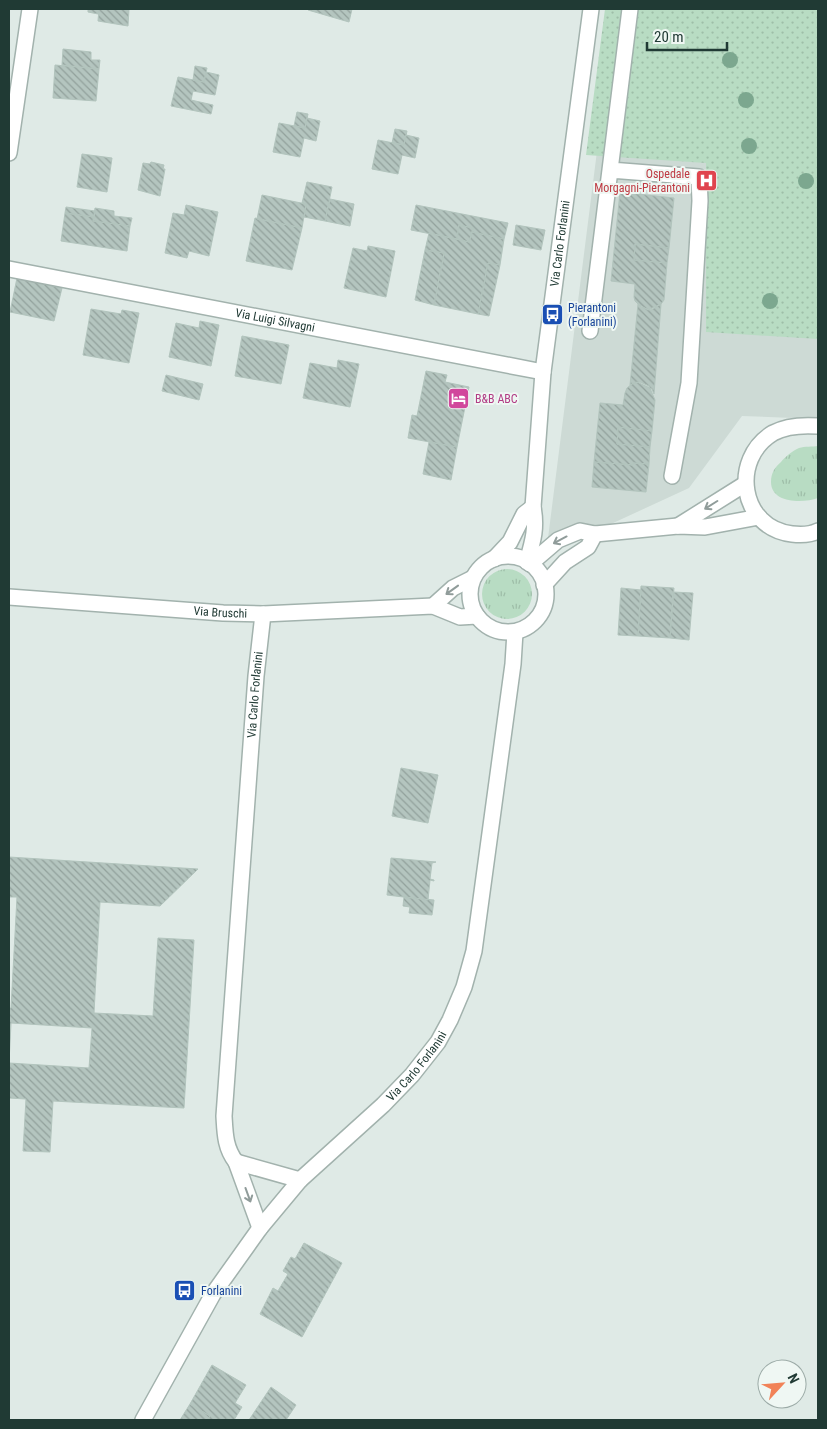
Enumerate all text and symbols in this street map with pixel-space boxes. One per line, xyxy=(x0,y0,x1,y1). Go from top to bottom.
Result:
scale bar xyxy=(647,20,727,52)
text: 20 m xyxy=(654,28,684,46)
place label: Ospedale Morgagni-Pierantoni xyxy=(594,167,690,195)
hospital icon: Ospedale Morgagni-Pierantoni xyxy=(694,169,718,193)
street label: Via Carlo Forlanini xyxy=(547,199,573,287)
place label: Pierantoni (Forlanini) xyxy=(568,301,617,329)
bus stop icon: Pierantoni (Forlanini) xyxy=(540,303,564,327)
street label: Via Luigi Silvagni xyxy=(234,306,316,335)
hotel icon: B&B ABC xyxy=(447,387,471,411)
place label: B&B ABC xyxy=(475,392,518,406)
one-way arrow xyxy=(705,500,719,510)
one-way arrow xyxy=(552,535,567,545)
one-way arrow xyxy=(445,585,459,595)
street label: Via Bruschi xyxy=(193,604,247,621)
street label: Via Carlo Forlanini xyxy=(245,651,266,739)
street label: Via Carlo Forlanini xyxy=(384,1029,449,1104)
one-way arrow xyxy=(244,1187,253,1202)
bus stop icon: Forlanini xyxy=(173,1279,197,1303)
place label: Forlanini xyxy=(201,1284,242,1298)
north arrow xyxy=(757,1359,807,1409)
text: N xyxy=(785,1371,803,1386)

